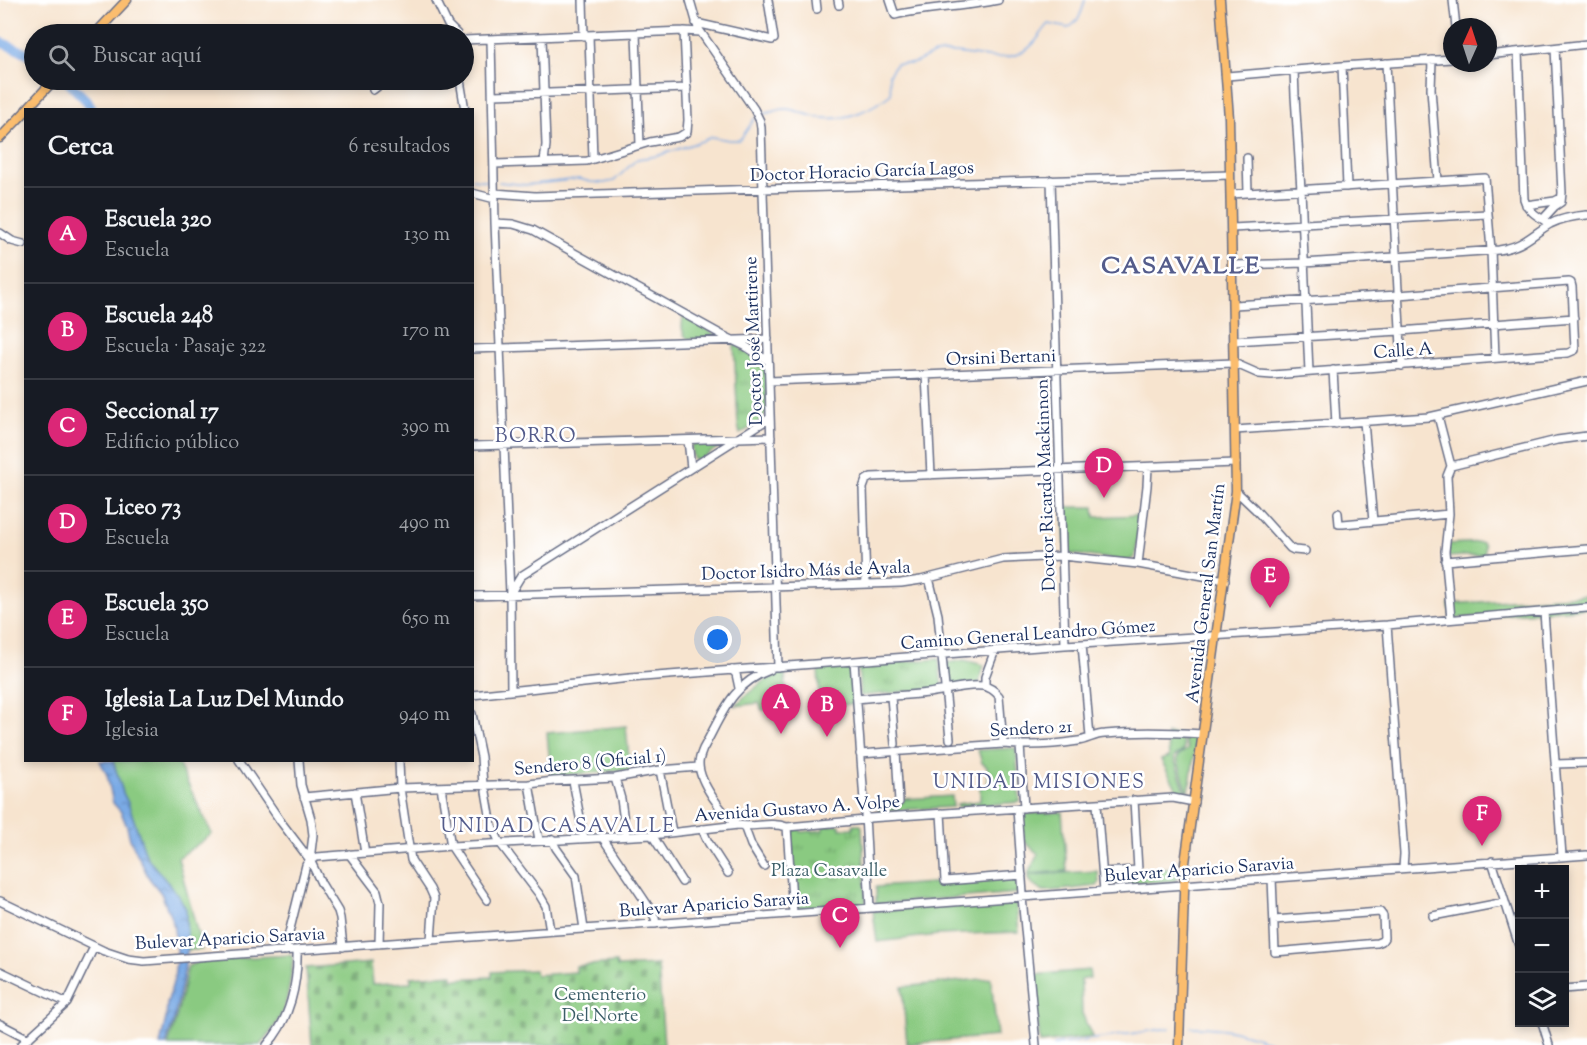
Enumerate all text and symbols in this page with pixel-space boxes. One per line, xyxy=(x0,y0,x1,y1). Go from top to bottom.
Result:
north arrow xyxy=(1443,18,1497,72)
search box xyxy=(24,24,474,90)
icon: search xyxy=(45,41,78,74)
text: Buscar aquí xyxy=(93,41,202,73)
text: Cerca xyxy=(48,129,114,166)
text: 6 resultados xyxy=(349,133,450,162)
street label: Doctor Horacio García Lagos xyxy=(750,156,974,190)
text: Escuela 320 xyxy=(105,205,211,237)
text: A xyxy=(59,221,76,250)
text: 130 m xyxy=(404,221,450,250)
text: Escuela xyxy=(105,237,170,266)
district label: CASAVALLE xyxy=(1101,250,1261,284)
street label: Doctor José Martirene xyxy=(739,256,771,426)
text: Escuela 248 xyxy=(105,301,213,333)
text: B xyxy=(61,317,74,346)
text: 170 m xyxy=(402,317,450,346)
text: Escuela · Pasaje 322 xyxy=(105,333,266,362)
street label: Calle A xyxy=(1373,337,1434,367)
street label: Orsini Bertani xyxy=(945,344,1057,374)
street label: Doctor Ricardo Mackinnon xyxy=(1030,378,1064,592)
text: Seccional 17 xyxy=(105,397,219,429)
text: C xyxy=(59,413,76,442)
text: 390 m xyxy=(401,413,450,442)
district label: BORRO xyxy=(495,423,577,452)
text: Edificio público xyxy=(105,429,239,458)
pin: D xyxy=(1084,448,1124,498)
street label: Avenida General San Martín xyxy=(1181,481,1233,705)
text: Liceo 73 xyxy=(105,493,181,525)
text: D xyxy=(60,509,75,538)
text: 490 m xyxy=(399,509,450,538)
text: Escuela xyxy=(105,525,170,554)
street label: Doctor Isidro Más de Ayala xyxy=(701,555,911,589)
pin: E xyxy=(1250,558,1290,608)
text: Escuela 350 xyxy=(105,589,209,621)
text: E xyxy=(61,605,74,634)
text: 650 m xyxy=(402,605,450,634)
street label: Camino General Leandro Gómez xyxy=(900,614,1157,658)
text: Escuela xyxy=(105,621,170,650)
your location xyxy=(703,625,732,654)
pin: A xyxy=(762,684,800,734)
text: Iglesia La Luz Del Mundo xyxy=(105,685,344,717)
pin: B xyxy=(808,688,846,737)
text: F xyxy=(62,701,73,730)
text: 940 m xyxy=(399,701,450,730)
street label: Sendero 21 xyxy=(989,715,1073,745)
text: Iglesia xyxy=(105,717,159,746)
street label: Sendero 8 (Oficial 1) xyxy=(513,744,667,784)
district label: UNIDAD MISIONES xyxy=(933,769,1145,798)
street label: Avenida Gustavo A. Volpe xyxy=(693,790,901,830)
pin: F xyxy=(1462,796,1502,846)
district label: UNIDAD CASAVALLE xyxy=(440,813,676,842)
street label: Bulevar Aparicio Saravia xyxy=(1103,851,1295,891)
park label: Plaza Casavalle xyxy=(771,859,887,885)
map controls xyxy=(1515,865,1569,1027)
button: + xyxy=(1515,865,1569,919)
street label: Bulevar Aparicio Saravia xyxy=(618,886,810,926)
pin: C xyxy=(820,898,860,948)
button: − xyxy=(1515,919,1569,973)
street label: Bulevar Aparicio Saravia xyxy=(134,922,326,958)
button: layers xyxy=(1515,973,1569,1027)
park label: Cementerio Del Norte xyxy=(554,983,646,1030)

